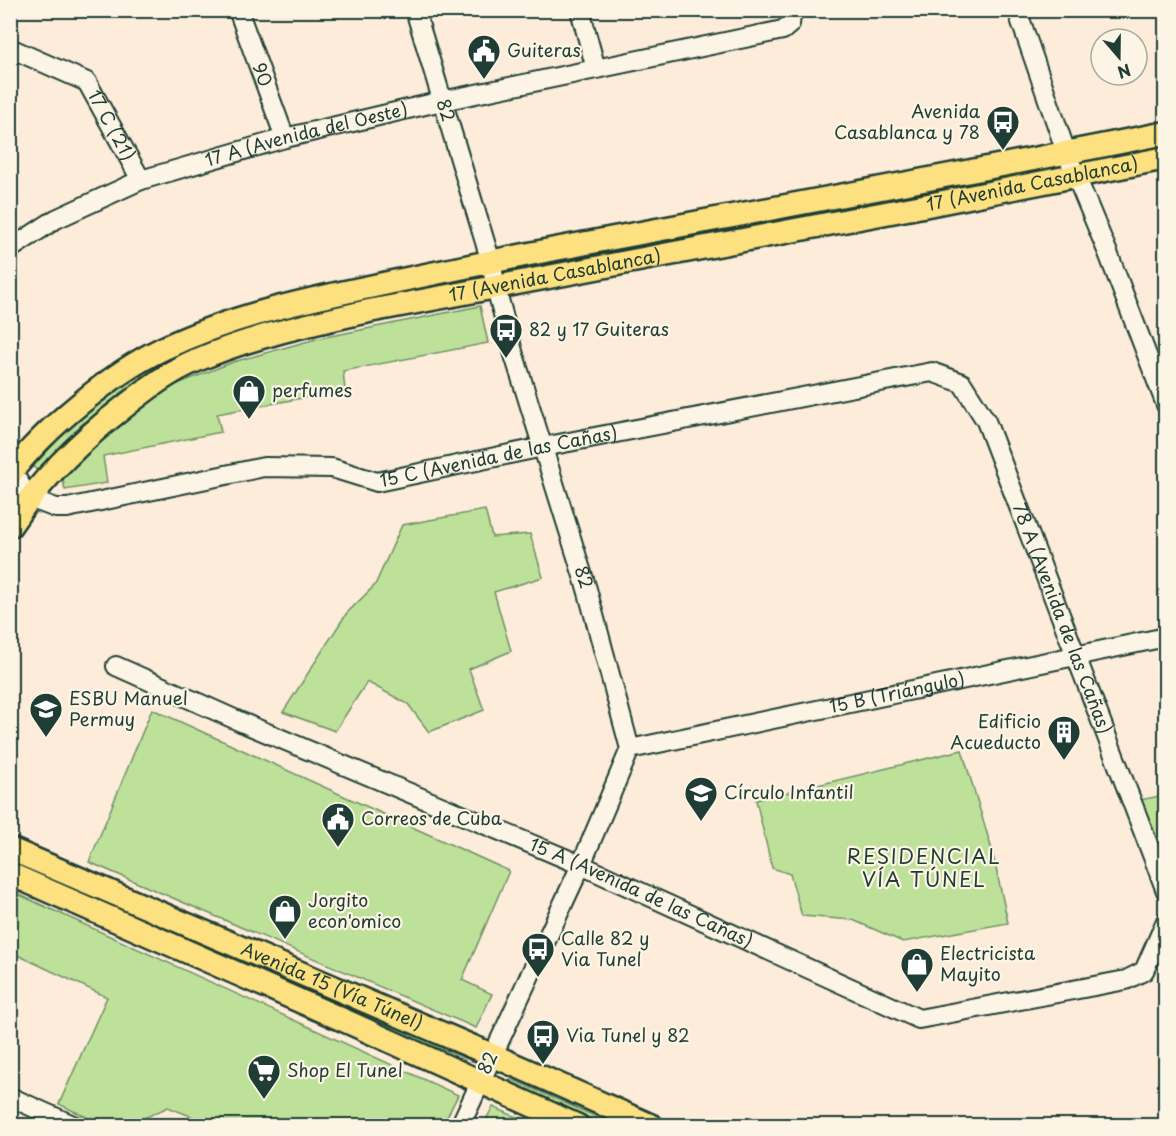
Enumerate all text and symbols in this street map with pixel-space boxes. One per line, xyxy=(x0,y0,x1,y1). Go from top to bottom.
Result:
north arrow xyxy=(1089,27,1149,87)
public building icon: Guiteras xyxy=(466,33,502,80)
place label: Guiteras xyxy=(507,36,581,63)
street label: 90 xyxy=(246,58,280,90)
text: N xyxy=(1114,59,1135,85)
street label: 17 C (21) xyxy=(82,85,143,165)
street label: 17 A (Avenida del Oeste) xyxy=(201,95,410,173)
street label: 82 xyxy=(431,95,463,125)
place label: Avenida Casablanca y 78 xyxy=(834,97,981,145)
bus stop icon: Avenida Casablanca y 78 xyxy=(985,104,1021,151)
street label: 17 (Avenida Casablanca) xyxy=(924,149,1140,217)
street label: 17 (Avenida Casablanca) xyxy=(446,241,663,308)
bus stop icon: 82 y 17 Guiteras xyxy=(488,312,524,359)
place label: 82 y 17 Guiteras xyxy=(529,315,669,342)
shop icon: perfumes xyxy=(231,373,267,420)
place label: perfumes xyxy=(272,376,352,403)
street label: 15 C (Avenida de las Cañas) xyxy=(377,418,620,493)
street label: 78 A (Avenida de las Cañas) xyxy=(1007,499,1120,737)
street label: 82 xyxy=(569,562,601,592)
street label: 15 B (Triángulo) xyxy=(827,664,967,719)
place label: ESBU Manuel Permuy xyxy=(69,684,188,732)
school or university icon: ESBU Manuel Permuy xyxy=(28,691,64,738)
place label: Edificio Acueducto xyxy=(950,707,1041,755)
building icon: Edificio Acueducto xyxy=(1046,714,1082,761)
school or university icon: Círculo Infantil xyxy=(683,775,719,822)
place label: Círculo Infantil xyxy=(724,778,854,805)
public building icon: Correos de Cuba xyxy=(320,801,356,848)
place label: Correos de Cuba xyxy=(361,804,503,831)
street label: 15 A (Avenida de las Cañas) xyxy=(526,830,758,954)
district label: RESIDENCIAL VÍA TÚNEL xyxy=(847,841,1001,894)
place label: Jorgito econ'omico xyxy=(308,886,401,934)
shop icon: Jorgito econ'omico xyxy=(267,893,303,940)
place label: Calle 82 y Via Tunel xyxy=(561,924,649,972)
bus stop icon: Calle 82 y Via Tunel xyxy=(520,931,556,978)
street label: Avenida 15 (Vía Túnel) xyxy=(237,934,427,1036)
place label: Electricista Mayito xyxy=(940,939,1036,987)
shop icon: Electricista Mayito xyxy=(899,946,935,993)
bus stop icon: Via Tunel y 82 xyxy=(525,1018,561,1065)
place label: Via Tunel y 82 xyxy=(566,1021,690,1048)
street label: 82 xyxy=(470,1047,504,1078)
supermarket icon: Shop El Tunel xyxy=(246,1053,282,1100)
place label: Shop El Tunel xyxy=(287,1056,403,1083)

